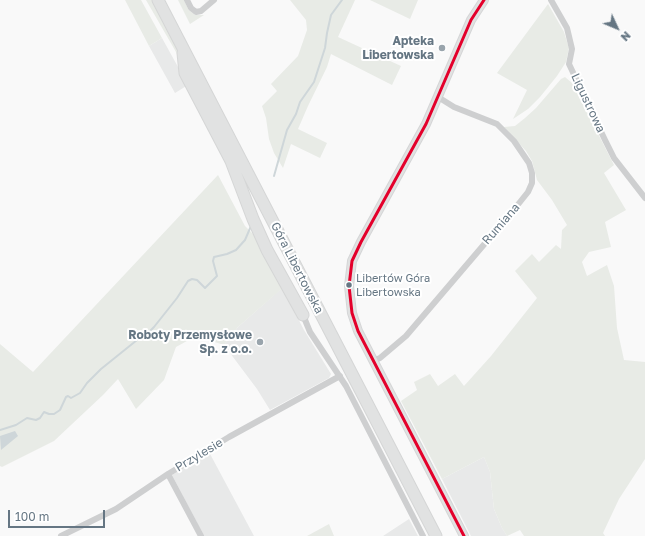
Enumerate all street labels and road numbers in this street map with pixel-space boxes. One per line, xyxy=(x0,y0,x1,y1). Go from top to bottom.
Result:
street label: Ligustrowa xyxy=(568,71,608,135)
street label: Rumiana xyxy=(479,200,523,248)
street label: Góra Libertowska xyxy=(268,220,326,316)
street label: Przylesie xyxy=(173,435,225,475)

